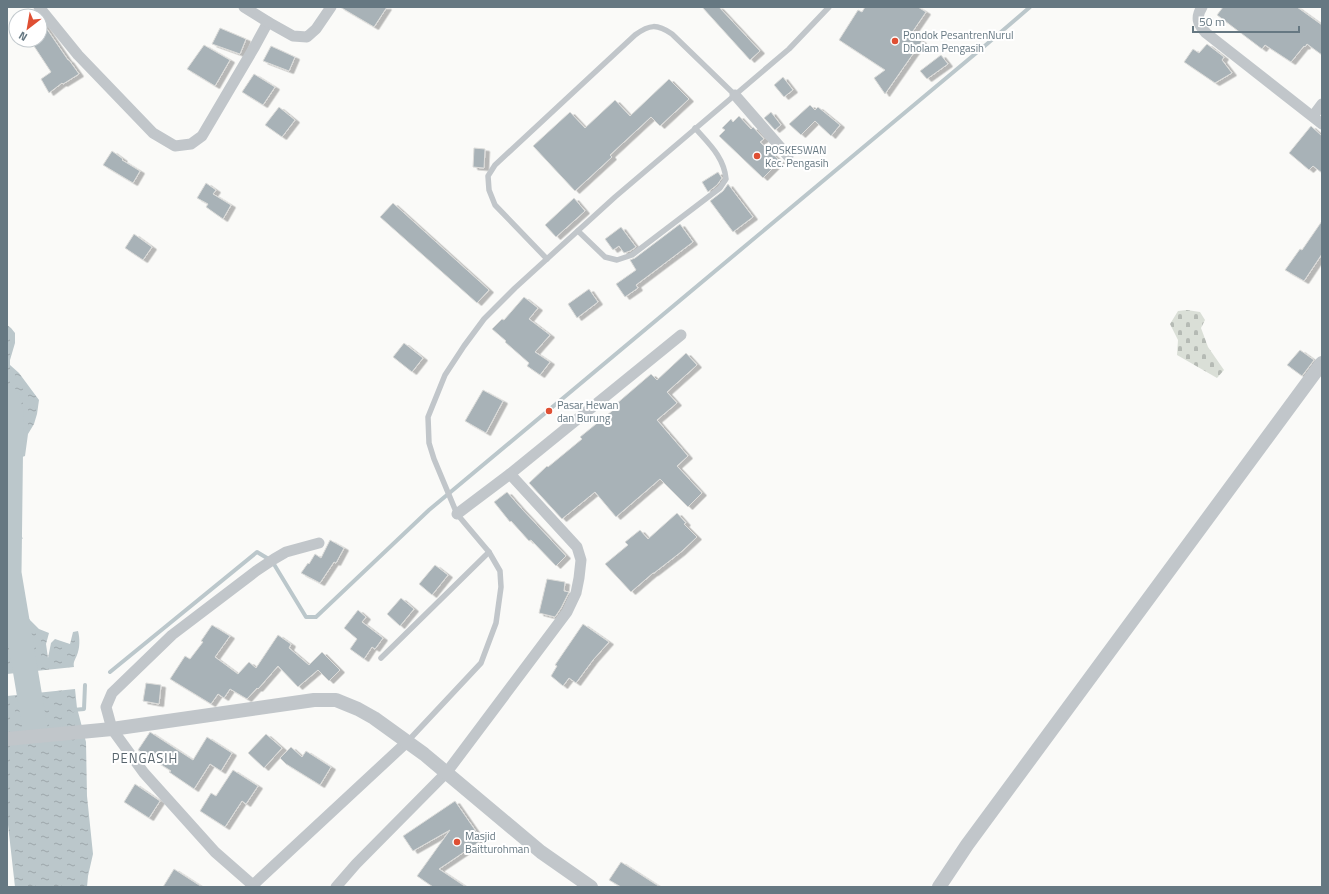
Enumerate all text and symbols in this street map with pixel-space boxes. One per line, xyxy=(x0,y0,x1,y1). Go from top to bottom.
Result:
north arrow xyxy=(8,8,48,48)
scale bar xyxy=(1193,8,1299,34)
text: 50 m xyxy=(1199,12,1225,31)
place label: Pondok PesantrenNurul Dholam Pengasih xyxy=(903,27,1014,56)
text: N xyxy=(15,28,30,45)
marker: Pondok PesantrenNurul Dholam Pengasih xyxy=(890,36,900,46)
place label: POSKESWAN Kec. Pengasih xyxy=(765,142,829,171)
marker: POSKESWAN Kec. Pengasih xyxy=(752,151,762,161)
place label: Pasar Hewan dan Burung xyxy=(557,397,619,426)
marker: Pasar Hewan dan Burung xyxy=(544,406,554,416)
district label: PENGASIH xyxy=(112,748,178,768)
place label: Masjid Baitturohman xyxy=(465,828,529,857)
marker: Masjid Baitturohman xyxy=(452,837,462,847)

